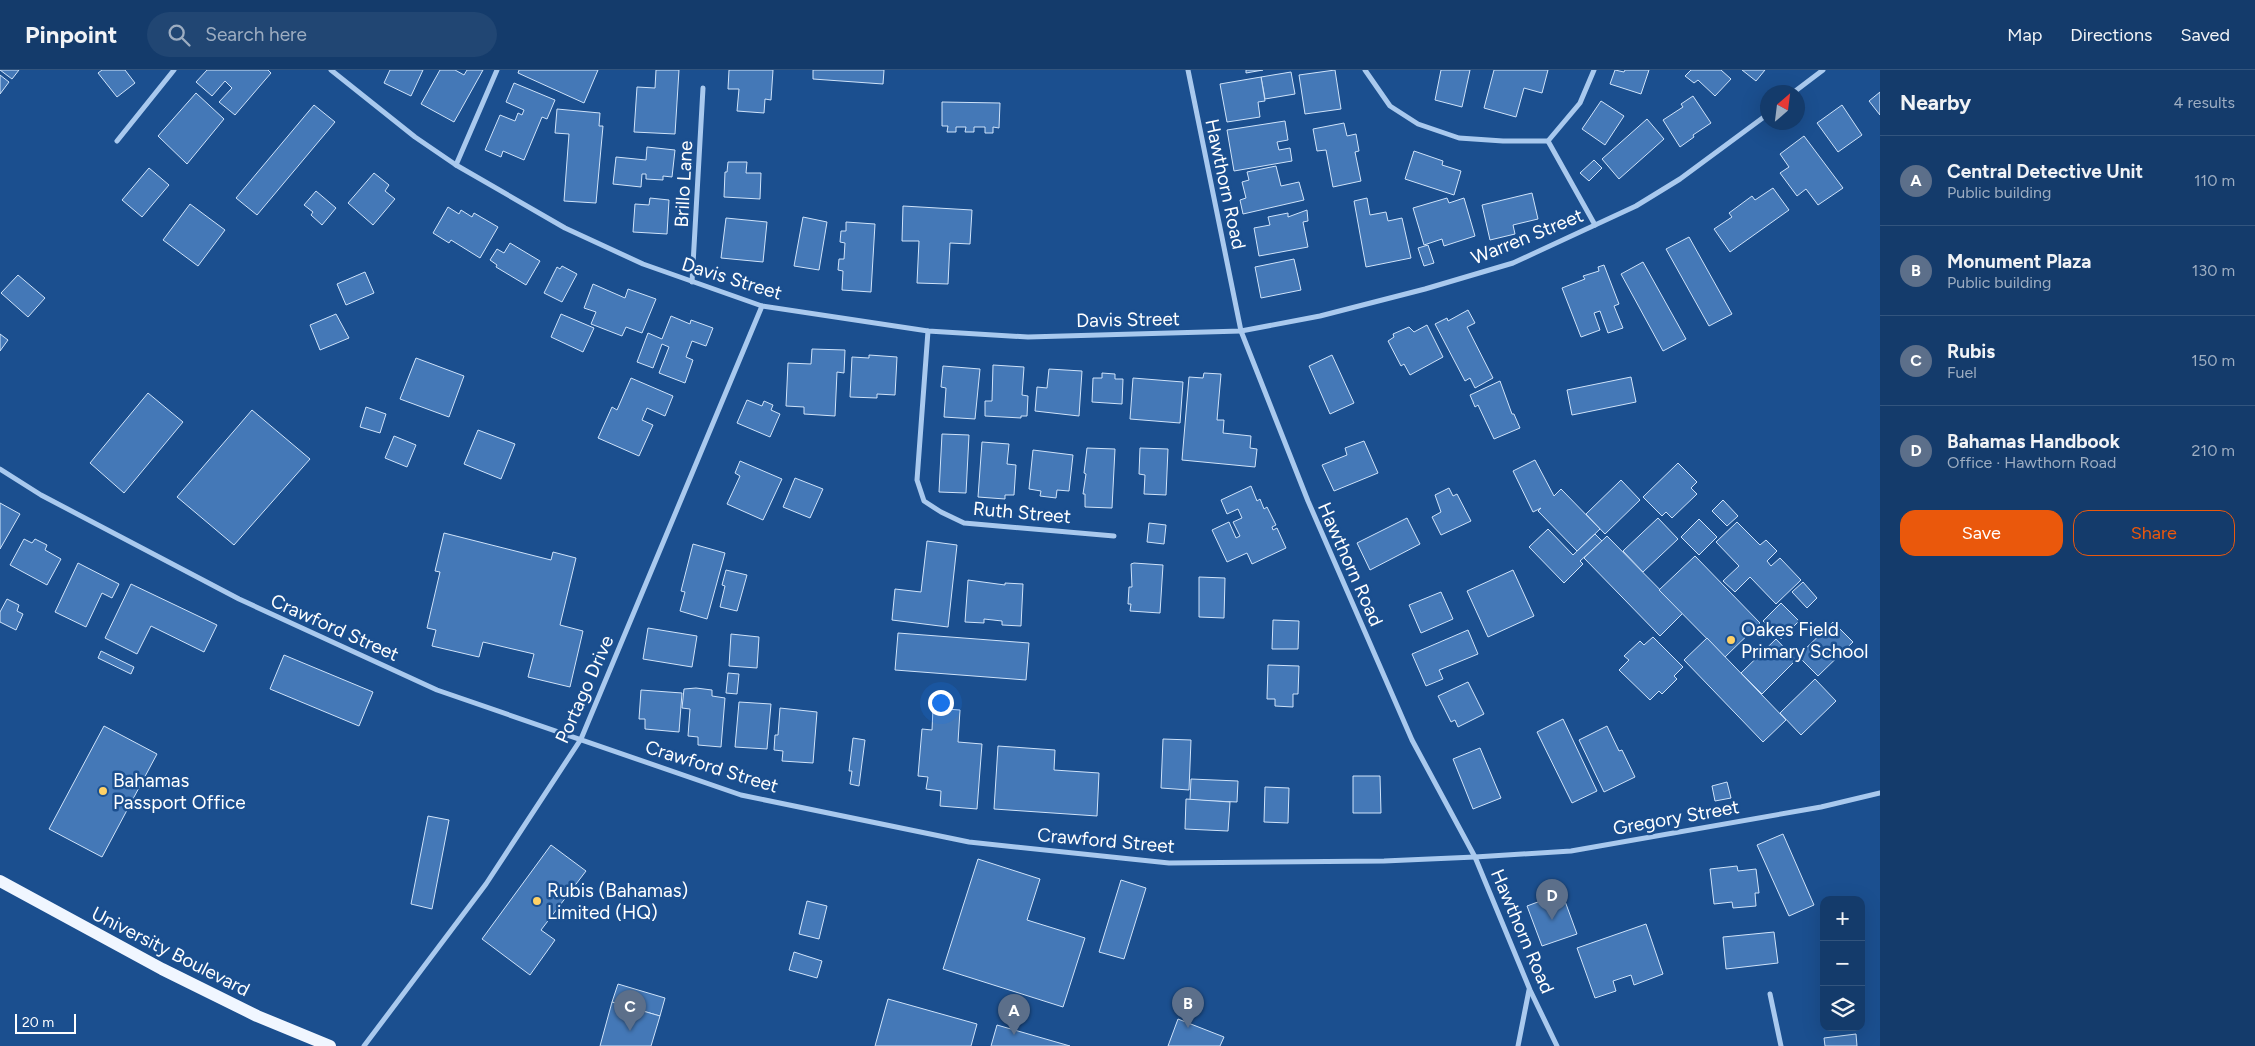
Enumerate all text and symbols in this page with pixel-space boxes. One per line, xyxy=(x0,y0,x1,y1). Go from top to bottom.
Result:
search box xyxy=(147,12,497,57)
text: Pinpoint xyxy=(25,20,117,49)
icon: search xyxy=(165,21,193,49)
text: Search here xyxy=(205,23,307,46)
text: Map xyxy=(2007,24,2042,46)
text: Directions xyxy=(2070,24,2152,46)
text: Saved xyxy=(2180,24,2230,46)
north arrow xyxy=(1760,85,1805,130)
text: Nearby xyxy=(1900,90,1971,115)
text: 4 results xyxy=(2174,93,2235,112)
street label: Hawthorn Road xyxy=(1200,117,1251,252)
street label: Brillo Lane xyxy=(670,140,697,228)
text: Central Detective Unit xyxy=(1947,160,2143,183)
text: A xyxy=(1910,171,1922,190)
text: 110 m xyxy=(2194,171,2235,190)
text: Public building xyxy=(1947,183,2051,202)
street label: Warren Street xyxy=(1468,204,1587,269)
text: Monument Plaza xyxy=(1947,250,2091,273)
street label: Davis Street xyxy=(679,252,785,305)
text: B xyxy=(1911,261,1921,280)
text: 130 m xyxy=(2192,261,2235,280)
text: Public building xyxy=(1947,273,2051,292)
street label: Davis Street xyxy=(1076,307,1180,332)
text: Rubis xyxy=(1947,340,1995,363)
text: C xyxy=(1910,351,1922,370)
text: 150 m xyxy=(2191,351,2235,370)
text: Fuel xyxy=(1947,363,1977,382)
text: Bahamas Handbook xyxy=(1947,430,2120,453)
text: D xyxy=(1910,441,1922,460)
text: 210 m xyxy=(2192,441,2235,460)
text: Office · Hawthorn Road xyxy=(1947,453,2116,472)
street label: Ruth Street xyxy=(972,497,1072,528)
street label: Hawthorn Road xyxy=(1313,499,1388,630)
button: Save xyxy=(1900,510,2063,556)
button: Share xyxy=(2073,510,2235,556)
street label: Crawford Street xyxy=(267,589,403,666)
place label: Oakes Field Primary School xyxy=(1741,618,1869,663)
street label: Portago Drive xyxy=(550,632,619,747)
marker: Oakes Field Primary School xyxy=(1725,634,1737,646)
your location xyxy=(928,690,954,716)
street label: Crawford Street xyxy=(643,735,781,798)
place label: Bahamas Passport Office xyxy=(113,769,246,814)
marker: Bahamas Passport Office xyxy=(97,785,109,797)
street label: Gregory Street xyxy=(1611,795,1741,840)
street label: Crawford Street xyxy=(1036,823,1176,858)
street label: Hawthorn Road xyxy=(1486,865,1559,997)
place label: Rubis (Bahamas) Limited (HQ) xyxy=(547,879,688,924)
pin: D xyxy=(1536,879,1568,920)
marker: Rubis (Bahamas) Limited (HQ) xyxy=(531,895,543,907)
map controls xyxy=(1820,896,1865,1031)
button: + xyxy=(1820,896,1865,941)
street label: University Boulevard xyxy=(88,902,254,1001)
button: − xyxy=(1820,941,1865,986)
button: layers xyxy=(1820,986,1865,1031)
pin: B xyxy=(1172,987,1204,1028)
pin: C xyxy=(614,990,646,1031)
pin: A xyxy=(998,994,1030,1035)
scale bar xyxy=(15,1011,76,1034)
text: 20 m xyxy=(22,1014,54,1031)

